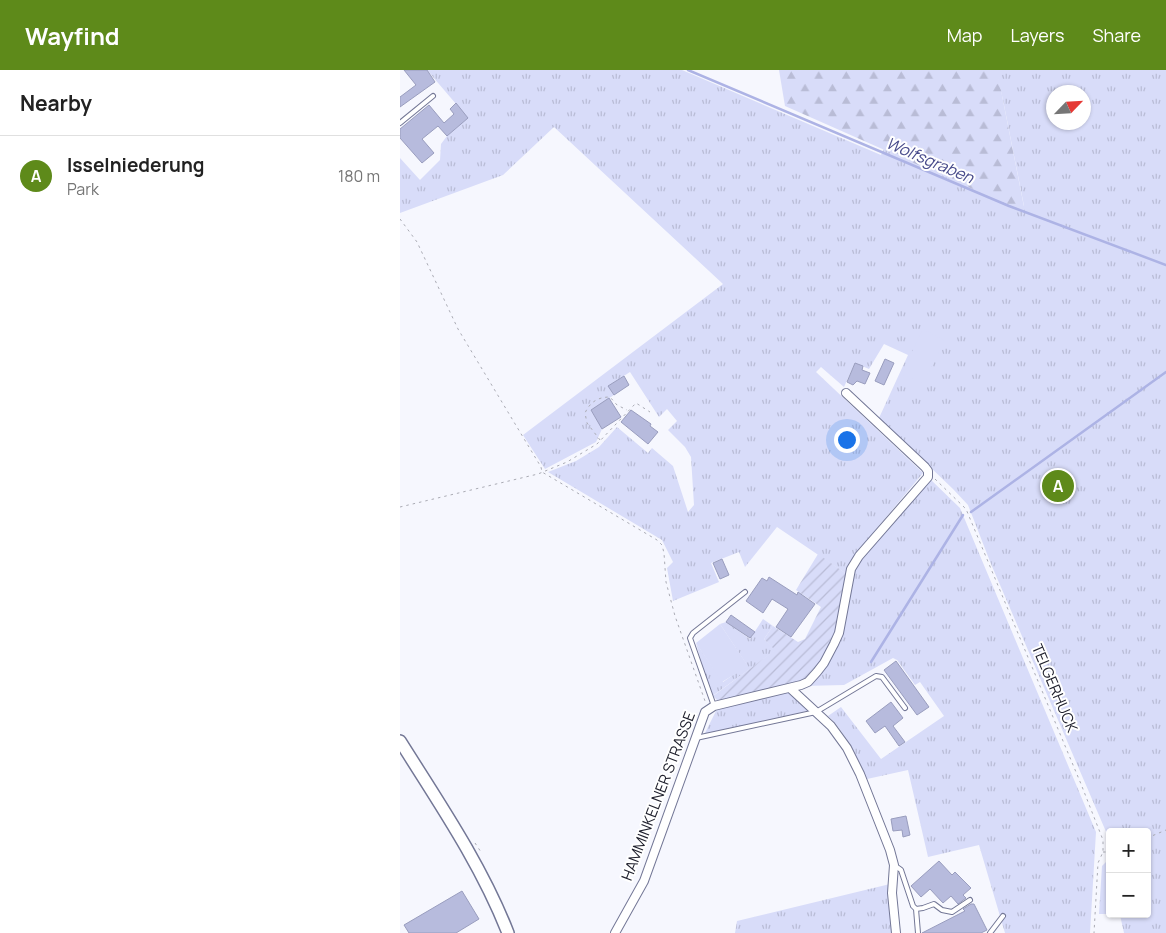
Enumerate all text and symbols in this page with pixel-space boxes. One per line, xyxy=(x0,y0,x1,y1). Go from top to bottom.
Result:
text: Wayfind xyxy=(25,19,120,52)
text: Map xyxy=(947,23,982,47)
text: Layers xyxy=(1010,23,1064,47)
text: Share xyxy=(1092,23,1141,47)
north arrow xyxy=(1046,85,1091,130)
text: Nearby xyxy=(20,89,92,117)
water label: Wolfsgraben xyxy=(883,132,978,189)
text: Isselniederung xyxy=(67,152,205,178)
text: A xyxy=(31,165,41,187)
text: 180 m xyxy=(338,165,380,187)
text: Park xyxy=(67,178,99,200)
your location xyxy=(834,427,860,453)
pin: A xyxy=(1042,467,1074,505)
street label: TELGERHUCK xyxy=(1027,641,1083,735)
street label: HAMMINKELNER STRASSE xyxy=(616,709,700,883)
map controls xyxy=(1106,828,1151,918)
button: + xyxy=(1106,828,1151,873)
button: − xyxy=(1106,873,1151,918)

